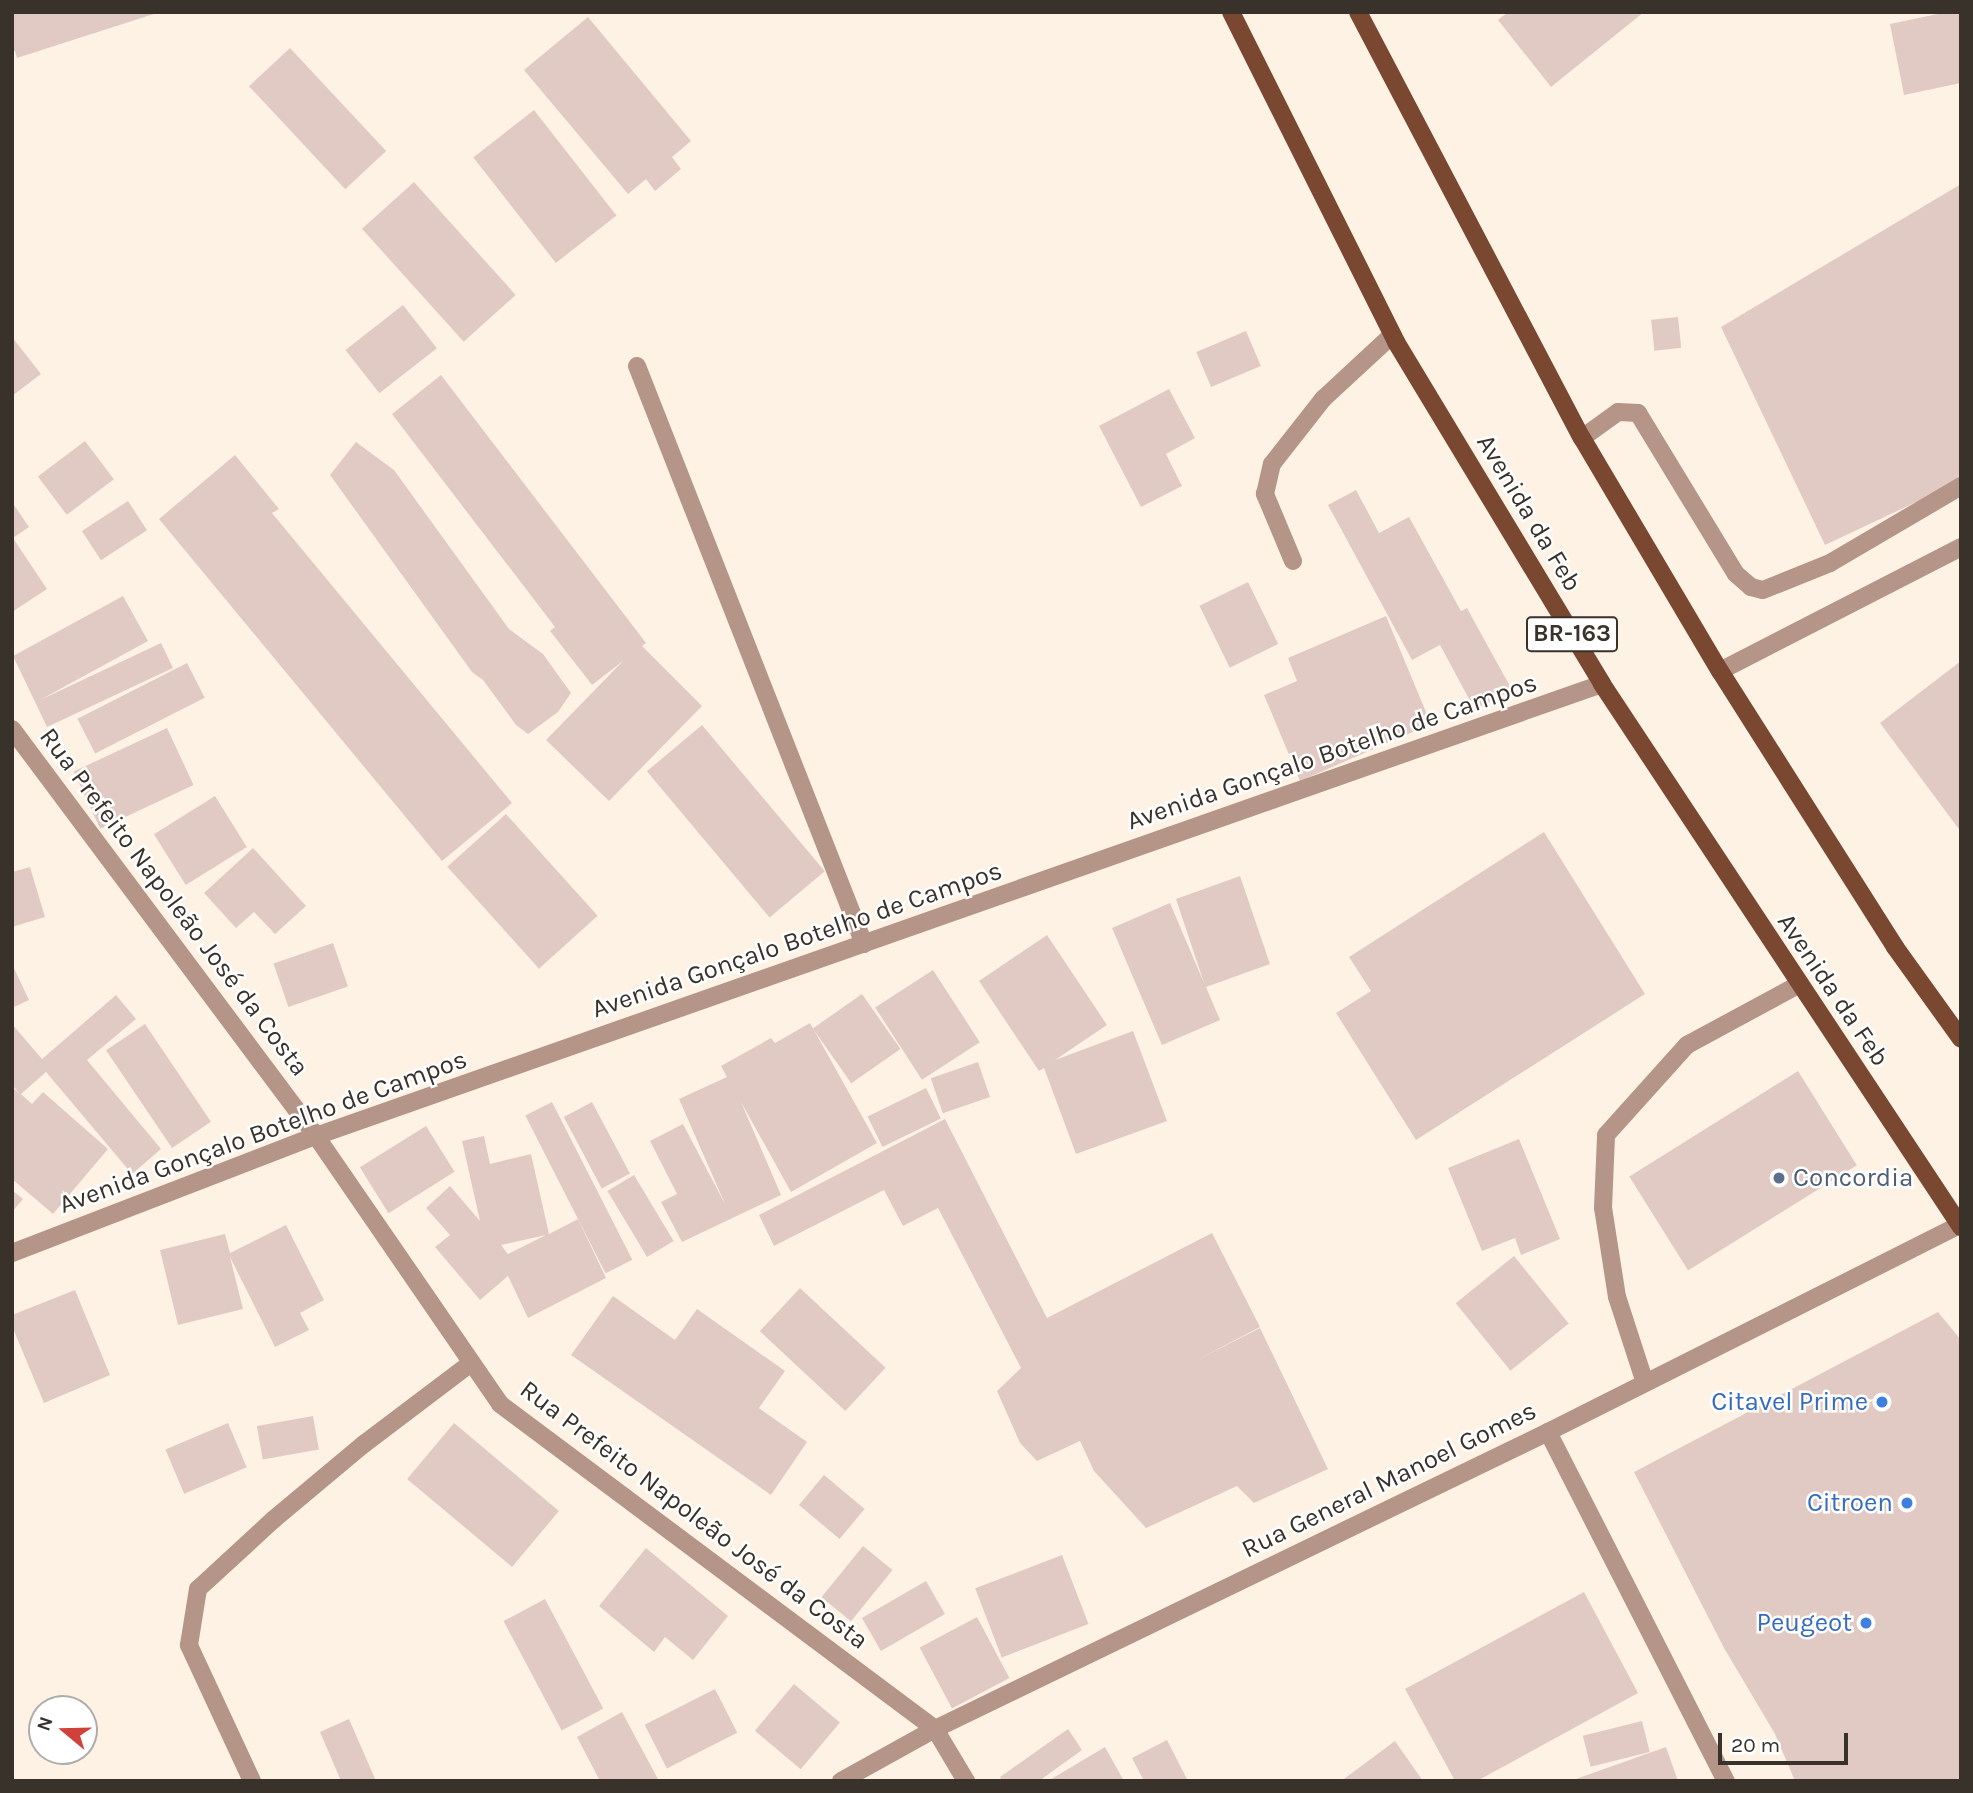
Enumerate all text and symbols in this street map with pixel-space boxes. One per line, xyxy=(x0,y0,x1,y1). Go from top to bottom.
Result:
street label: Avenida da Feb xyxy=(1470,429,1588,597)
road number: BR-163 xyxy=(1525,614,1619,654)
street label: Avenida Gonçalo Botelho de Campos xyxy=(1123,667,1541,837)
street label: Rua Prefeito Napoleão José da Costa xyxy=(33,722,315,1082)
street label: Avenida Gonçalo Botelho de Campos xyxy=(588,855,1006,1025)
street label: Avenida da Feb xyxy=(1770,908,1896,1072)
street label: Avenida Gonçalo Botelho de Campos xyxy=(55,1044,471,1220)
place label: Concordia xyxy=(1793,1162,1913,1194)
marker: Concordia xyxy=(1771,1170,1787,1186)
street label: Rua Prefeito Napoleão José da Costa xyxy=(514,1374,874,1656)
place label: Citavel Prime xyxy=(1711,1386,1868,1418)
marker: Citavel Prime xyxy=(1874,1394,1890,1410)
street label: Rua General Manoel Gomes xyxy=(1237,1395,1541,1565)
place label: Citroen xyxy=(1807,1487,1893,1519)
marker: Citroen xyxy=(1899,1495,1915,1511)
place label: Peugeot xyxy=(1757,1607,1852,1639)
marker: Peugeot xyxy=(1858,1615,1874,1631)
north arrow xyxy=(28,1695,98,1765)
text: N xyxy=(32,1714,58,1734)
scale bar xyxy=(1721,1720,1850,1764)
text: 20 m xyxy=(1731,1733,1780,1757)

